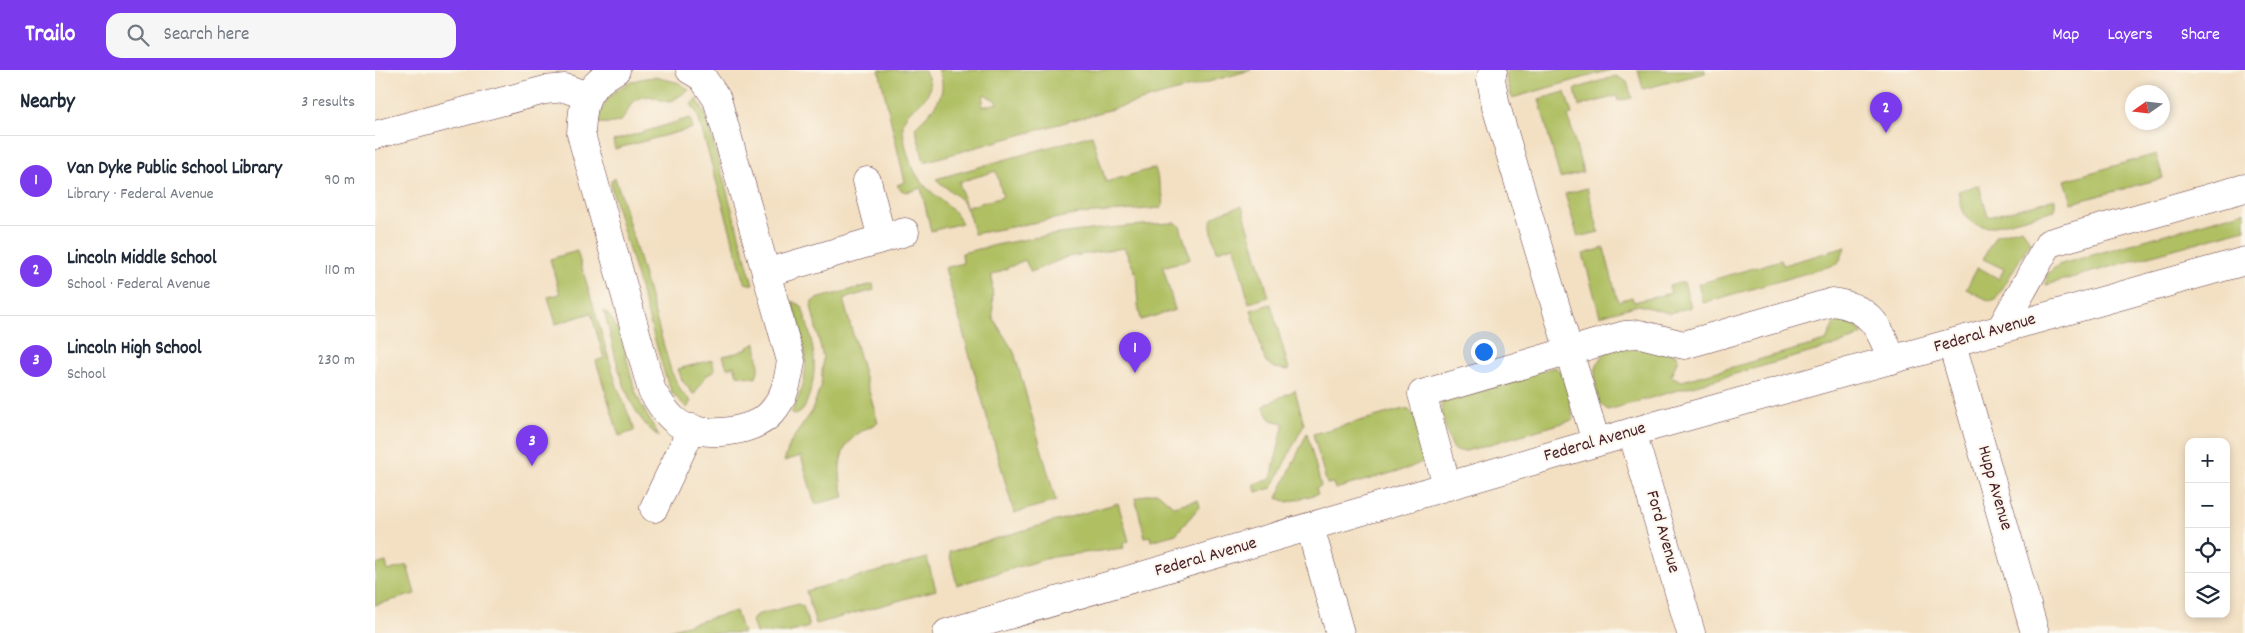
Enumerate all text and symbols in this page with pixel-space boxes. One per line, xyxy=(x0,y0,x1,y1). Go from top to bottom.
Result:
search box xyxy=(106,13,456,58)
text: Trailo xyxy=(25,18,76,52)
icon: search xyxy=(124,21,152,49)
text: Search here xyxy=(164,22,249,49)
text: Map xyxy=(2052,23,2079,48)
text: Layers xyxy=(2107,23,2153,48)
text: Share xyxy=(2181,23,2220,48)
north arrow xyxy=(2125,85,2170,130)
text: Nearby xyxy=(20,88,75,118)
text: 3 results xyxy=(301,91,355,114)
pin: 2 xyxy=(1870,92,1902,133)
text: Van Dyke Public School Library xyxy=(67,156,282,183)
text: 1 xyxy=(34,169,38,192)
text: 90 m xyxy=(324,169,355,192)
text: Library · Federal Avenue xyxy=(67,183,214,206)
text: Lincoln Middle School xyxy=(67,246,217,273)
text: 2 xyxy=(33,259,40,282)
text: 110 m xyxy=(325,259,355,282)
text: School · Federal Avenue xyxy=(67,273,210,296)
street label: Federal Avenue xyxy=(1931,307,2039,360)
pin: 1 xyxy=(1119,332,1151,373)
text: Lincoln High School xyxy=(67,336,202,363)
your location xyxy=(1471,339,1497,365)
text: 3 xyxy=(32,349,40,372)
text: 230 m xyxy=(318,349,355,372)
text: School xyxy=(67,363,106,386)
street label: Federal Avenue xyxy=(1541,416,1649,469)
pin: 3 xyxy=(516,425,548,466)
map controls xyxy=(2185,438,2230,618)
button: + xyxy=(2185,438,2230,483)
street label: Hupp Avenue xyxy=(1970,443,2018,533)
button: − xyxy=(2185,483,2230,528)
street label: Ford Avenue xyxy=(1638,488,1686,576)
button: locate xyxy=(2185,528,2230,573)
street label: Federal Avenue xyxy=(1152,531,1260,584)
button: layers xyxy=(2185,573,2230,618)

